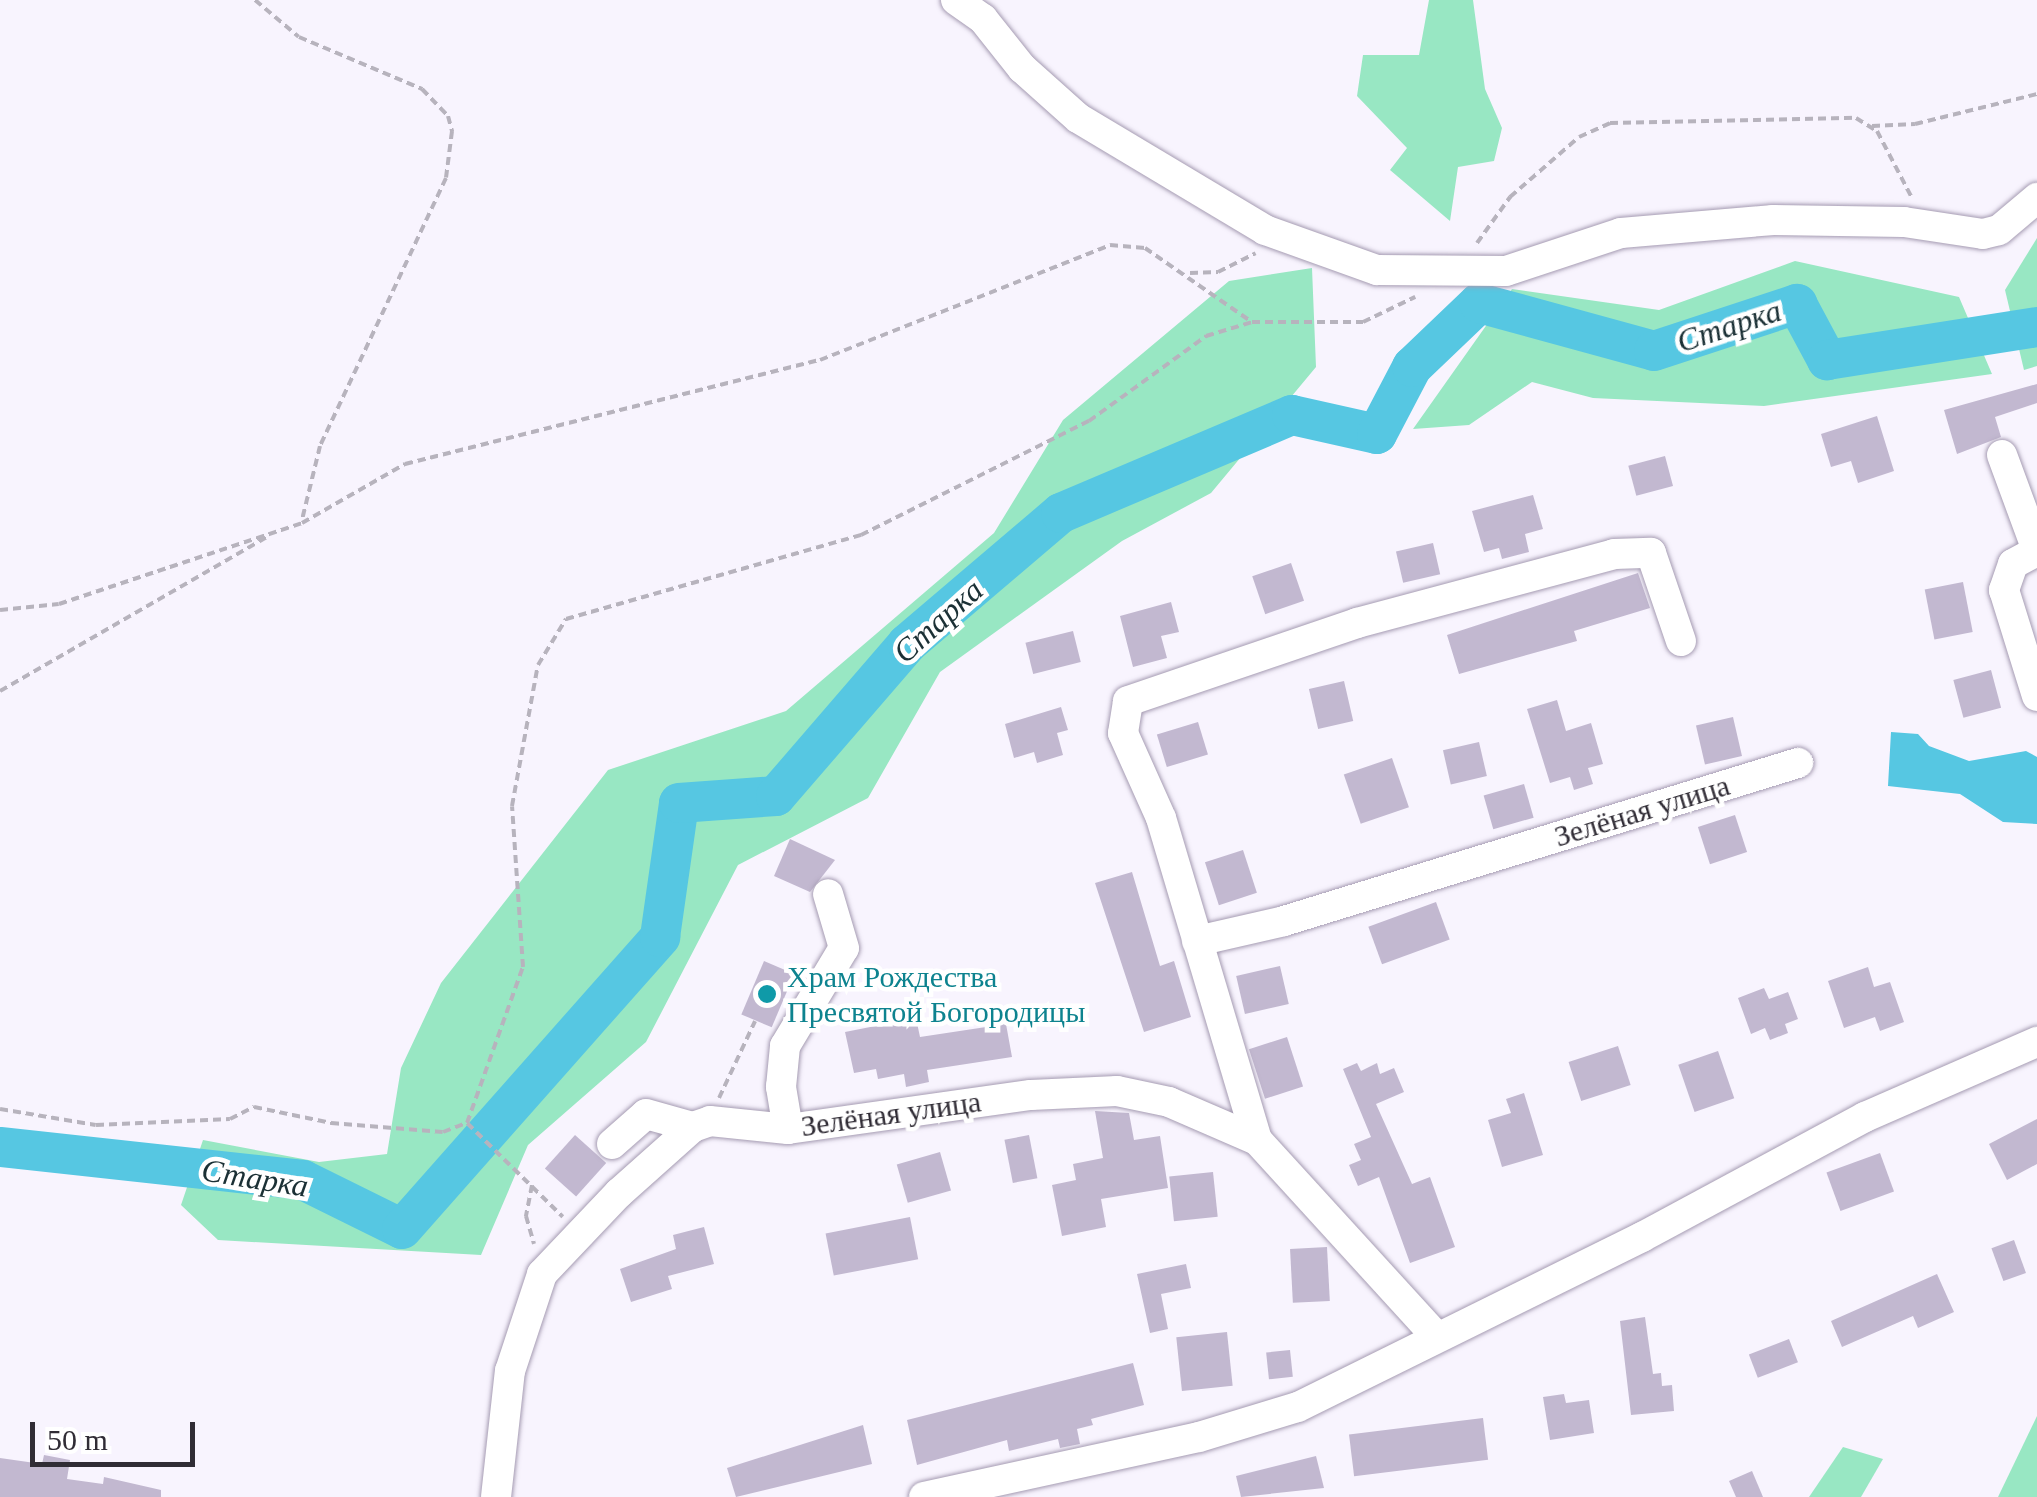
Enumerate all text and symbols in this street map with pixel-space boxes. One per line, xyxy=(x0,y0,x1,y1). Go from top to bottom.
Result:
water label: Старка xyxy=(1672,291,1786,361)
water label: Старка xyxy=(885,571,991,671)
street label: Зелёная улица xyxy=(1550,767,1734,855)
place label: Храм Рождества Пресвятой Богородицы xyxy=(787,959,1085,1030)
marker: Храм Рождества Пресвятой Богородицы xyxy=(756,983,778,1005)
street label: Зелёная улица xyxy=(799,1084,983,1144)
water label: Старка xyxy=(199,1151,311,1205)
scale bar xyxy=(35,1402,200,1464)
text: 50 m xyxy=(47,1423,108,1456)

